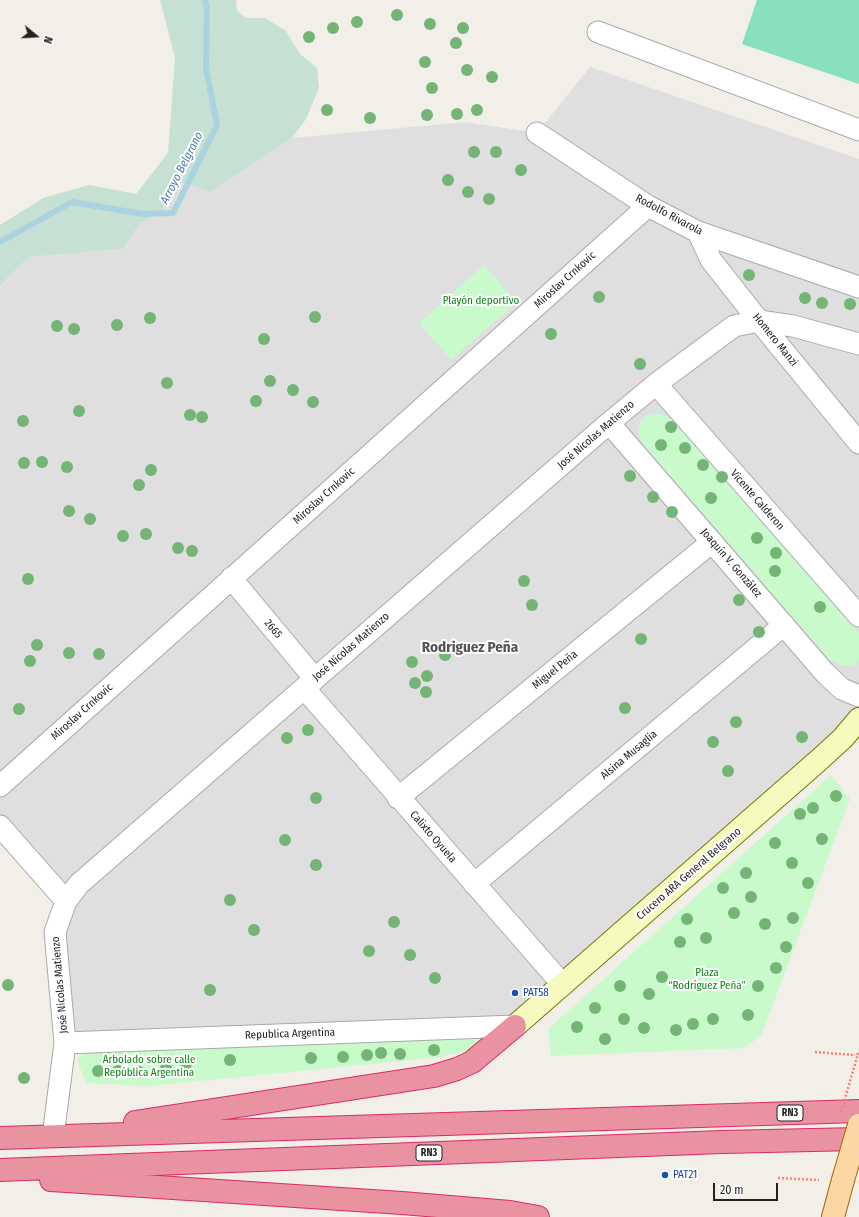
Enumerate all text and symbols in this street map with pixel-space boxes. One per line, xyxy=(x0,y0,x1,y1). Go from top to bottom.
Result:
north arrow xyxy=(16,16,56,56)
text: N xyxy=(41,35,55,45)
water label: Arroyo Belgrano xyxy=(158,130,206,206)
street label: Rodolfo Rivarola xyxy=(633,192,705,238)
street label: Miroslav Crnkovic xyxy=(531,249,599,311)
park label: Playón deportivo xyxy=(443,294,519,308)
street label: Homero Manzi xyxy=(750,311,800,369)
street label: José Nicolas Matienzo xyxy=(555,398,637,472)
street label: Miroslav Crnkovic xyxy=(290,465,358,527)
street label: Vicente Calderon xyxy=(727,467,787,533)
street label: Joaquín V. González xyxy=(698,526,764,600)
street label: José Nicolas Matienzo xyxy=(310,610,392,684)
street label: 2665 xyxy=(261,617,285,641)
district label: Rodriguez Peña xyxy=(422,639,518,657)
street label: Miguel Peña xyxy=(530,648,580,692)
street label: Miroslav Crnkovic xyxy=(48,681,116,743)
street label: Alsina Musaglia xyxy=(598,728,660,782)
street label: Calixto Oyuela xyxy=(407,808,459,866)
street label: Crucero ARA General Belgrano xyxy=(634,825,744,923)
street label: José Nicolas Matienzo xyxy=(49,936,71,1034)
park label: Plaza “Rodríguez Peña” xyxy=(668,966,746,992)
place label: PAT58 xyxy=(523,986,549,1000)
marker: PAT58 xyxy=(510,988,520,998)
street label: Republica Argentina xyxy=(245,1026,335,1042)
park label: Arbolado sobre calle República Argentina xyxy=(103,1053,195,1079)
road number: RN3 xyxy=(777,1105,803,1121)
road number: RN3 xyxy=(416,1145,442,1161)
place label: PAT21 xyxy=(673,1168,697,1182)
marker: PAT21 xyxy=(660,1170,670,1180)
scale bar xyxy=(715,1175,780,1201)
text: 20 m xyxy=(720,1183,744,1197)

